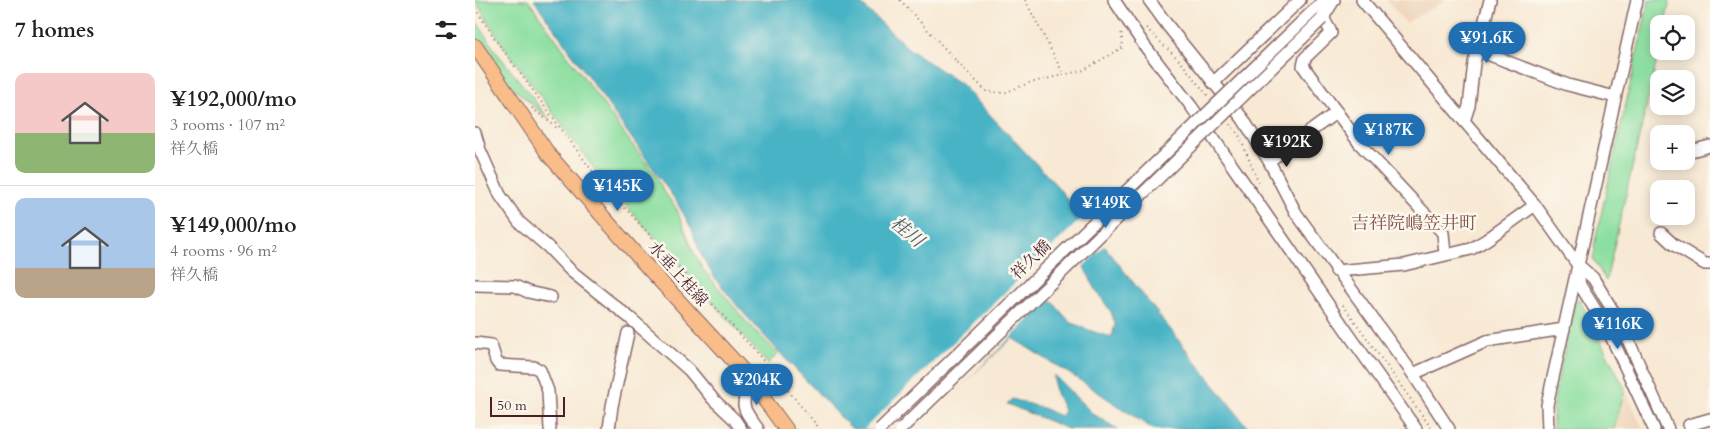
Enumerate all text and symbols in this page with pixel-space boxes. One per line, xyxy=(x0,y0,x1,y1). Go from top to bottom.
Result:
map controls xyxy=(1650,15,1695,225)
button: locate xyxy=(1650,15,1695,60)
text: 7 homes xyxy=(15,16,94,45)
icon: filters xyxy=(432,16,460,44)
pin: ¥91.6K xyxy=(1446,22,1528,64)
text: ¥91.6K xyxy=(1460,27,1514,49)
button: layers xyxy=(1650,70,1695,115)
text: ¥192,000/mo xyxy=(170,85,296,114)
icon: home xyxy=(55,93,115,153)
text: 3 rooms · 107 m² xyxy=(170,114,285,136)
pin: ¥187K xyxy=(1354,114,1424,156)
text: ¥187K xyxy=(1364,119,1414,141)
button: + xyxy=(1650,125,1695,170)
pin: ¥192K xyxy=(1252,126,1322,168)
text: ¥192K xyxy=(1262,131,1312,153)
text: 祥久橋 xyxy=(170,138,218,160)
pin: ¥145K xyxy=(583,170,653,212)
text: ¥145K xyxy=(593,175,643,197)
button: − xyxy=(1650,180,1695,225)
pin: ¥149K xyxy=(1071,186,1141,229)
text: ¥149K xyxy=(1081,192,1131,214)
text: ¥149,000/mo xyxy=(170,211,296,240)
water label: 桂川 xyxy=(885,211,930,254)
district label: 吉祥院嶋笠井町 xyxy=(1351,211,1477,236)
icon: home xyxy=(55,218,115,278)
street label: 祥久橋 xyxy=(1006,235,1056,285)
street label: 水垂上桂線 xyxy=(643,237,713,311)
text: 4 rooms · 96 m² xyxy=(170,240,277,262)
text: 祥久橋 xyxy=(170,264,218,286)
pin: ¥116K xyxy=(1583,308,1653,350)
text: ¥116K xyxy=(1593,313,1643,335)
pin: ¥204K xyxy=(722,364,792,406)
text: ¥204K xyxy=(732,369,782,391)
scale bar xyxy=(490,394,565,417)
text: 50 m xyxy=(497,396,527,415)

